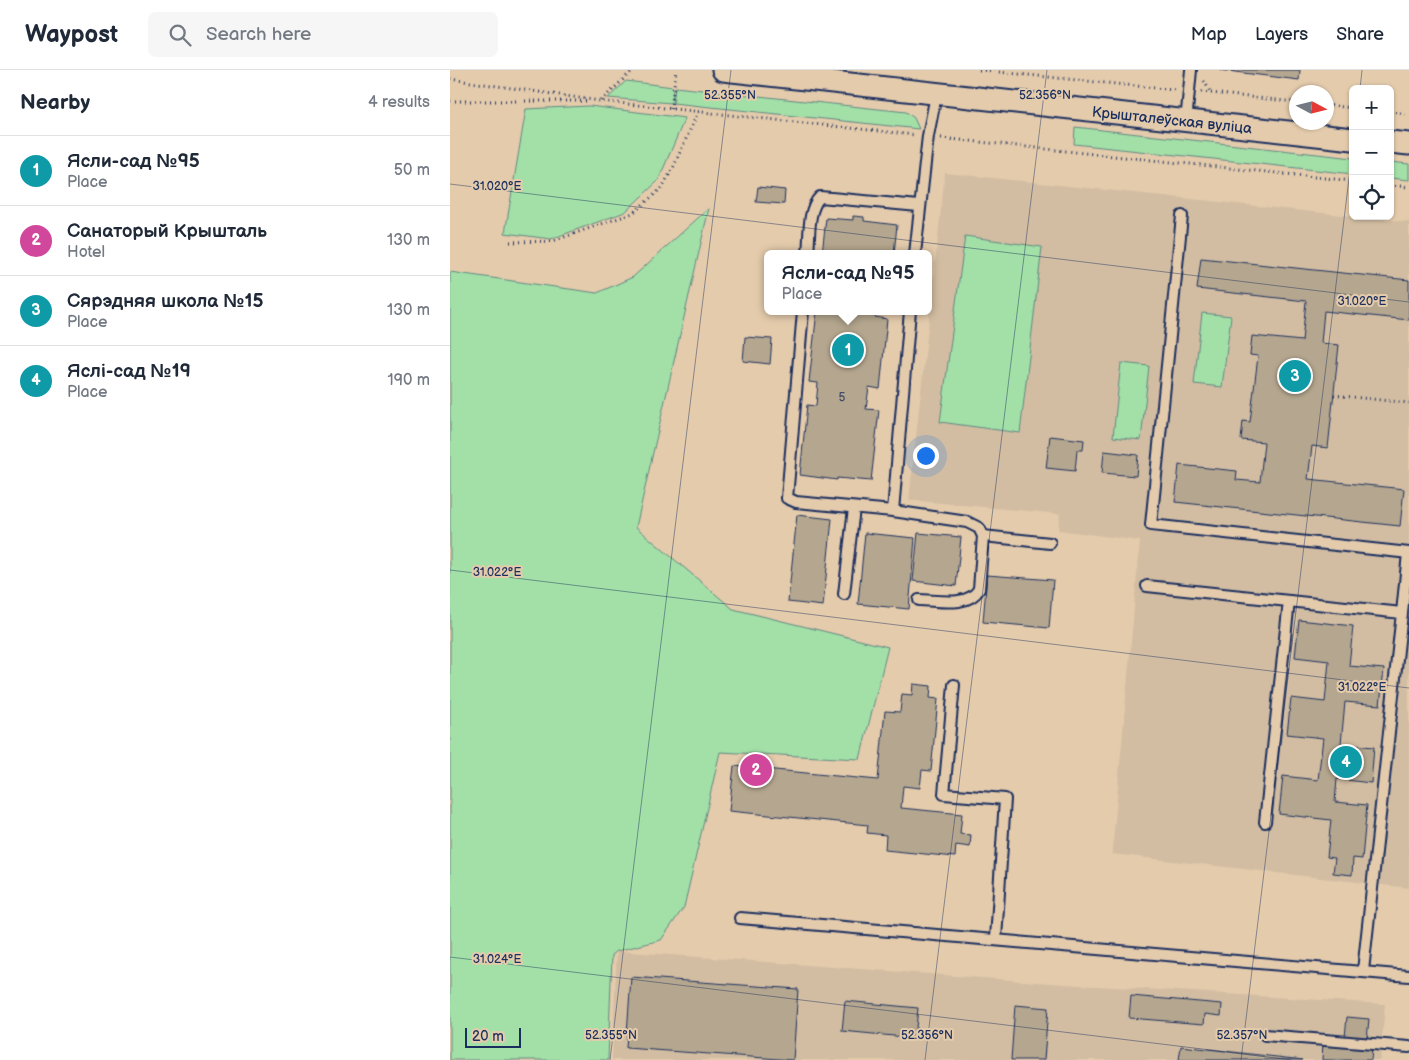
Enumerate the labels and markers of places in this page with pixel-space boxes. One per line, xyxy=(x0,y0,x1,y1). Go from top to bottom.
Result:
pin: 1 xyxy=(832,331,864,369)
pin: 3 xyxy=(1279,357,1311,395)
pin: 4 xyxy=(1330,743,1362,781)
pin: 2 xyxy=(740,751,772,789)

